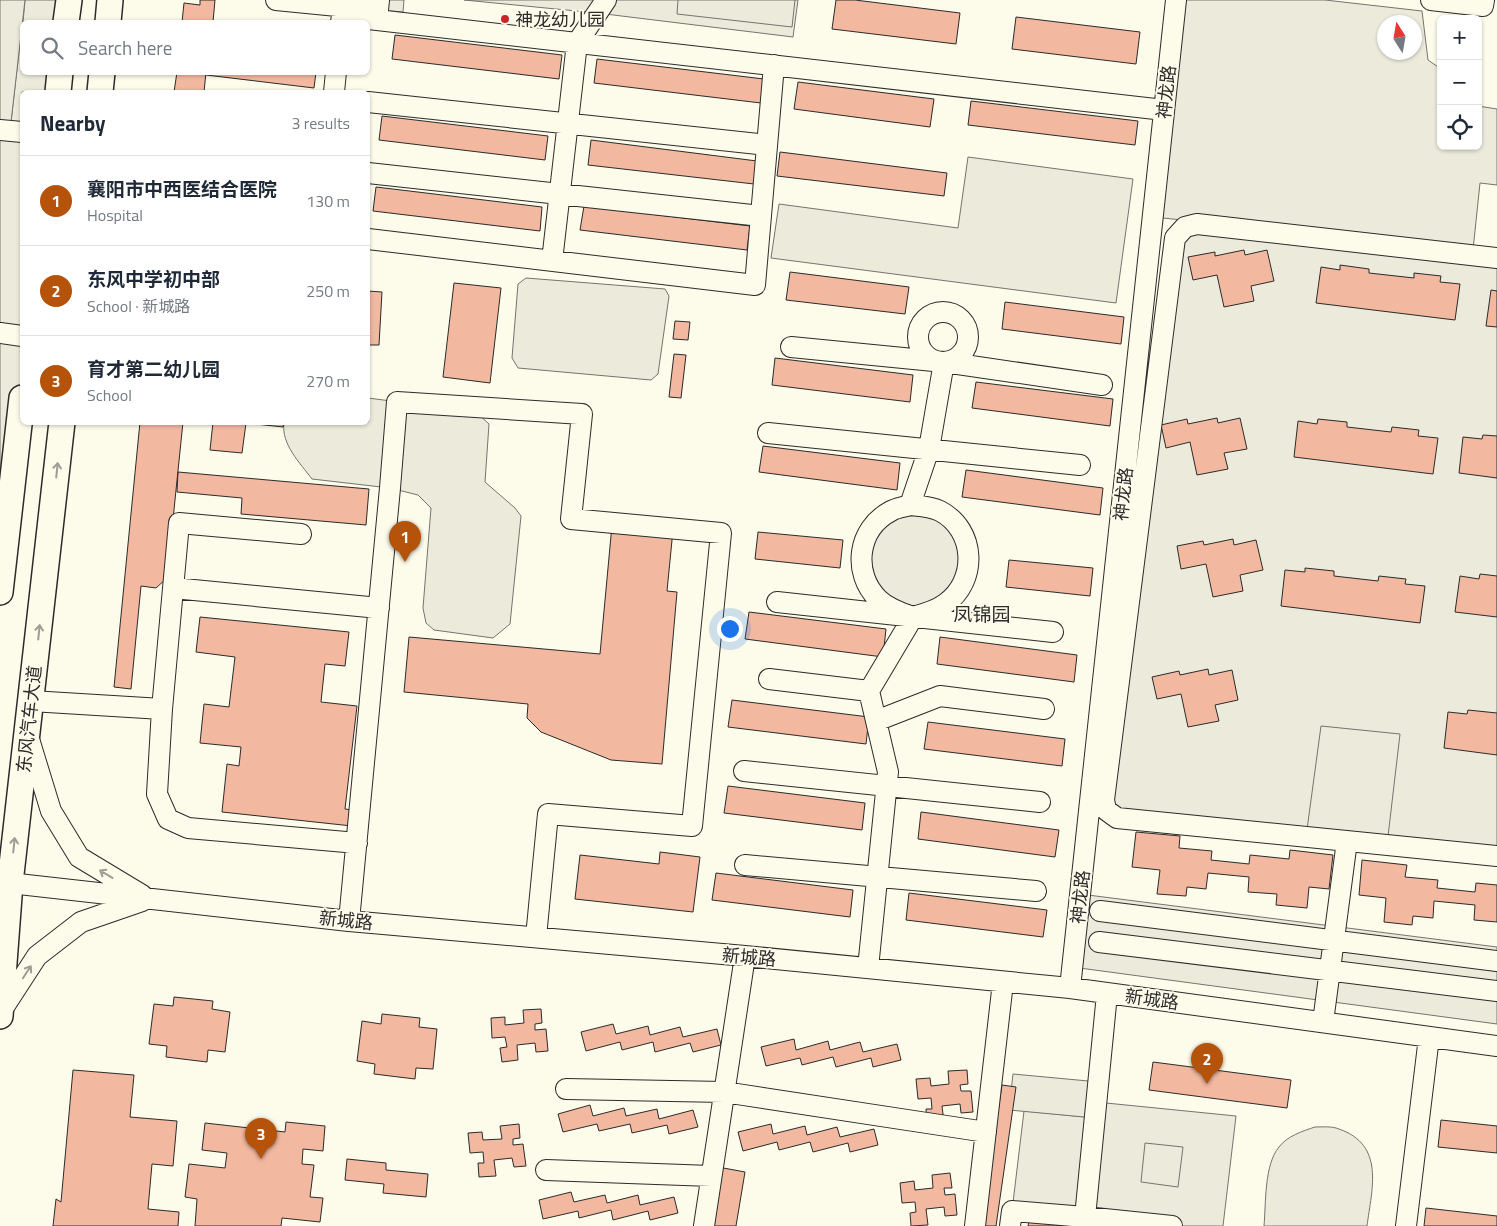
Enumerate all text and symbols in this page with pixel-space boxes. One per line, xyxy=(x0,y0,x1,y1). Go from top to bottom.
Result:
place label: 神龙幼儿园 xyxy=(515,6,605,33)
marker: 神龙幼儿园 xyxy=(499,13,511,25)
north arrow xyxy=(1377,15,1422,60)
map controls xyxy=(1437,15,1482,150)
button: + xyxy=(1437,15,1482,60)
search box xyxy=(20,20,370,75)
text: Search here xyxy=(78,33,172,62)
icon: search xyxy=(38,34,66,62)
button: − xyxy=(1437,60,1482,105)
street label: 神龙路 xyxy=(1150,64,1182,120)
button: locate xyxy=(1437,105,1482,150)
text: Nearby xyxy=(40,107,105,139)
text: 3 results xyxy=(291,111,350,135)
text: 襄阳市中西医结合医院 xyxy=(87,174,277,203)
text: 1 xyxy=(52,189,60,213)
text: 130 m xyxy=(306,189,350,213)
text: Hospital xyxy=(87,203,143,227)
text: 东风中学初中部 xyxy=(87,264,220,293)
text: 2 xyxy=(52,279,60,303)
text: 250 m xyxy=(306,279,350,303)
text: School · 新城路 xyxy=(87,294,190,318)
text: 育才第二幼儿园 xyxy=(87,354,220,383)
text: 3 xyxy=(52,369,60,393)
text: 270 m xyxy=(306,369,350,393)
text: School xyxy=(87,383,132,407)
one-way arrow xyxy=(52,462,62,478)
street label: 神龙路 xyxy=(1107,466,1139,522)
pin: 1 xyxy=(389,521,421,562)
district label: 凤锦园 xyxy=(953,599,1011,628)
your location xyxy=(717,616,743,642)
one-way arrow xyxy=(34,624,44,640)
street label: 东风汽车大道 xyxy=(10,664,48,774)
one-way arrow xyxy=(9,838,19,854)
one-way arrow xyxy=(100,868,114,878)
street label: 神龙路 xyxy=(1064,869,1096,925)
street label: 新城路 xyxy=(318,904,374,936)
street label: 新城路 xyxy=(721,941,777,973)
one-way arrow xyxy=(22,965,32,979)
street label: 新城路 xyxy=(1123,982,1181,1016)
pin: 2 xyxy=(1191,1043,1223,1084)
pin: 3 xyxy=(245,1118,277,1159)

